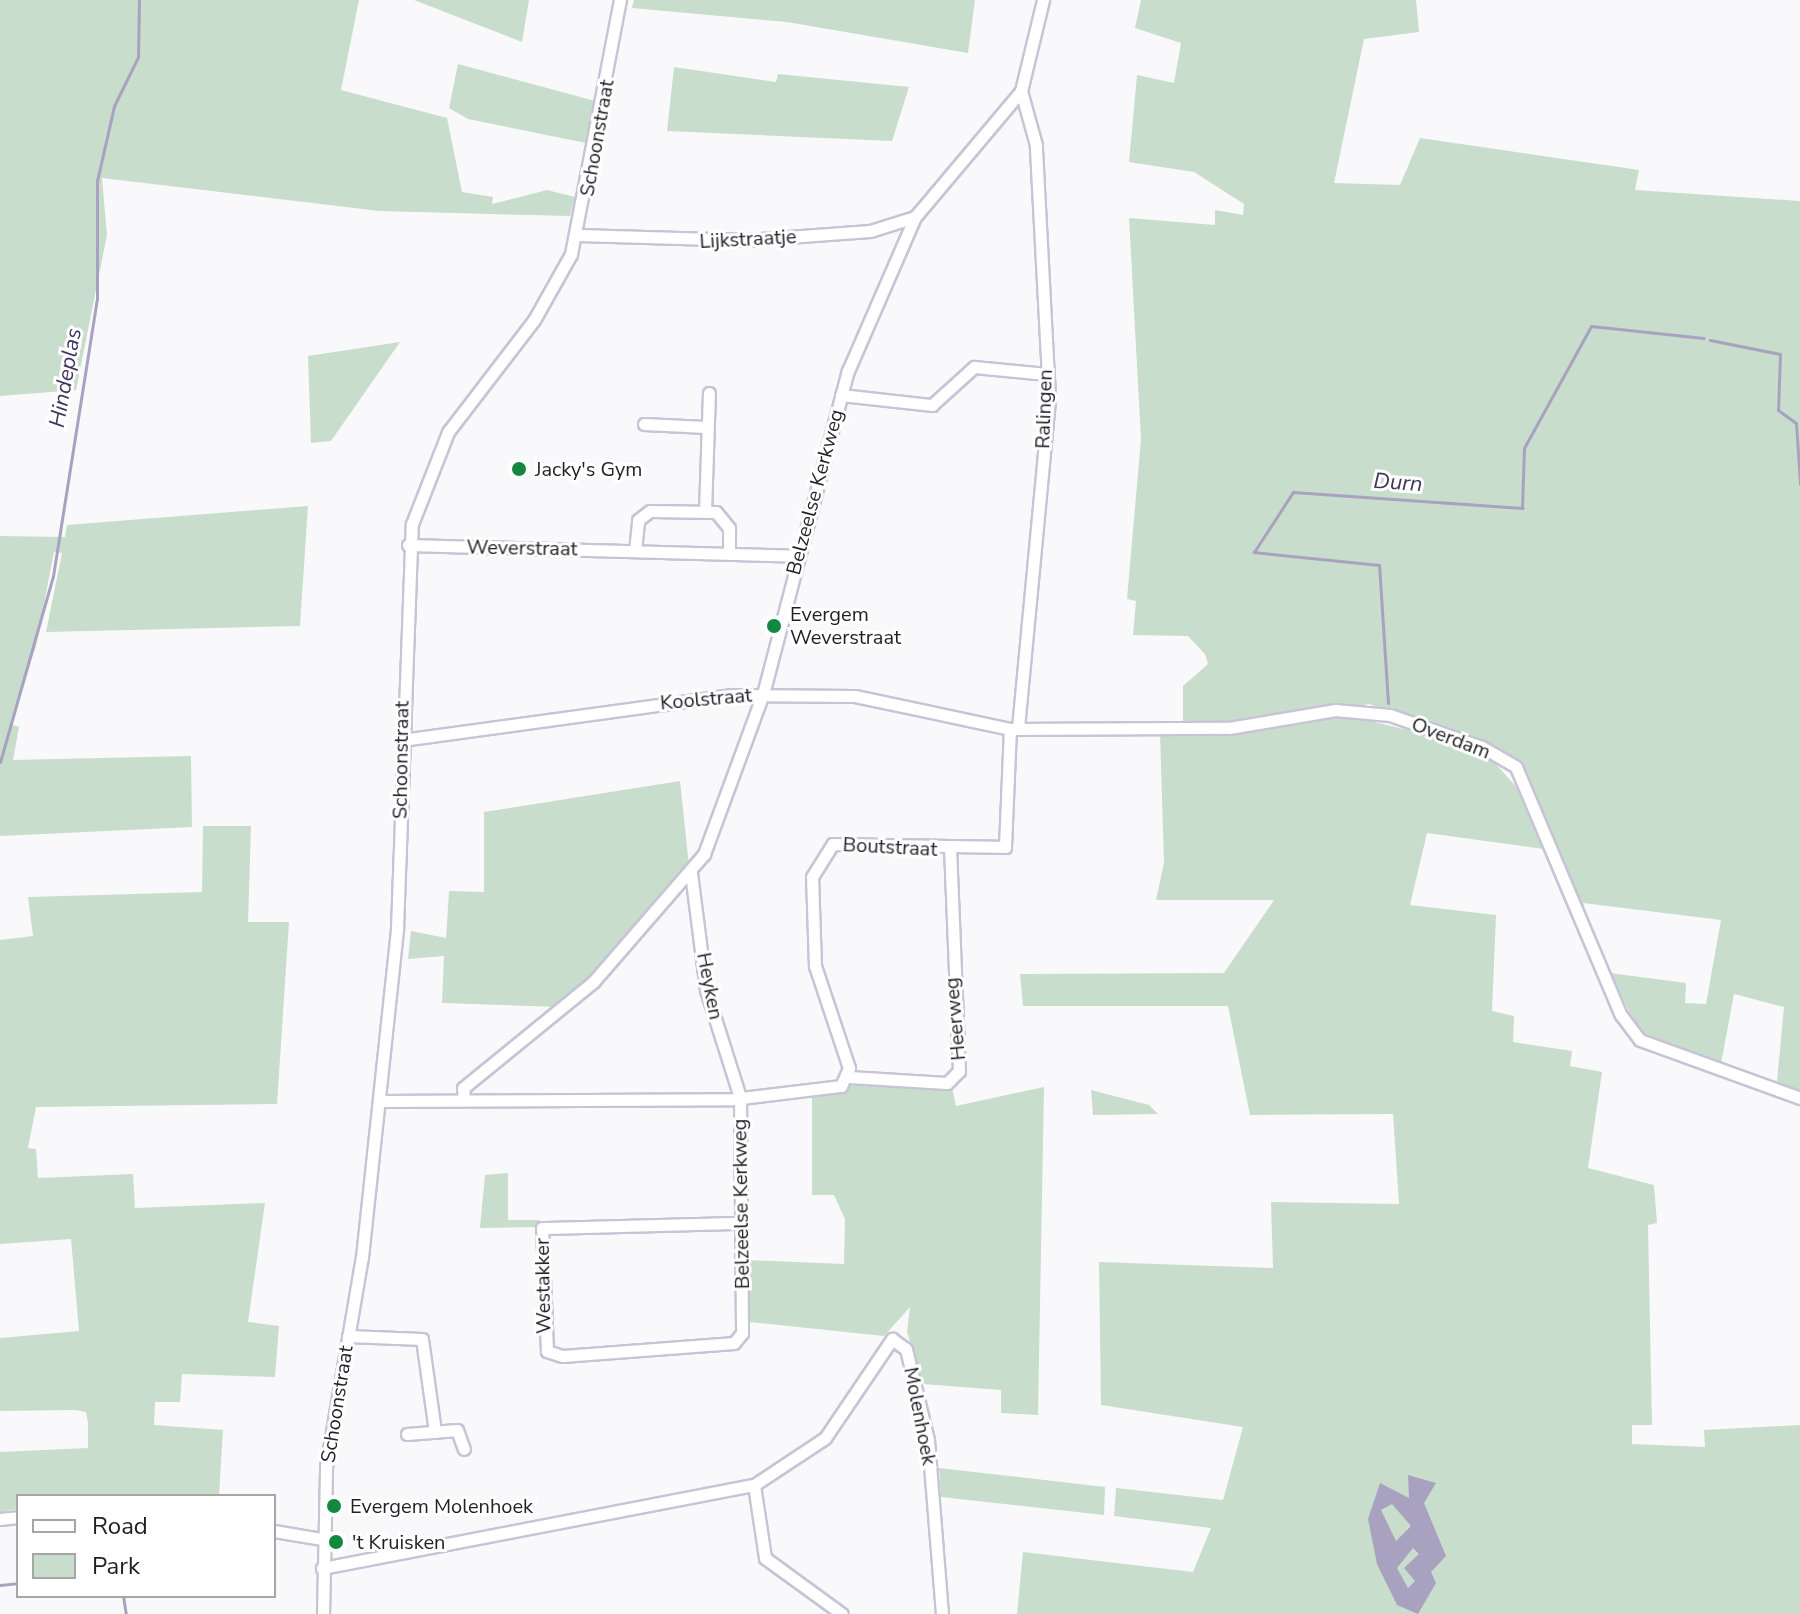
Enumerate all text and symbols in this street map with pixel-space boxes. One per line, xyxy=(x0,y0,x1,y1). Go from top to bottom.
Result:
street label: Schoonstraat xyxy=(575,78,619,198)
street label: Lijkstraatje xyxy=(699,224,797,254)
water label: Hindeplas xyxy=(44,326,88,430)
street label: Ralingen xyxy=(1031,369,1057,449)
street label: Belzeelse Kerkweg xyxy=(781,407,849,577)
place label: Jacky's Gym xyxy=(535,457,642,481)
marker: Jacky's Gym xyxy=(510,460,528,478)
water label: Durn xyxy=(1373,468,1423,498)
street label: Weverstraat xyxy=(466,535,578,561)
place label: Evergem Weverstraat xyxy=(790,602,901,649)
marker: Evergem Weverstraat xyxy=(765,617,783,635)
street label: Koolstraat xyxy=(659,683,753,715)
street label: Schoonstraat xyxy=(388,701,414,819)
street label: Overdam xyxy=(1408,712,1494,764)
street label: Boutstraat xyxy=(842,833,938,861)
street label: Heyken xyxy=(692,950,728,1022)
street label: Heerweg xyxy=(939,976,971,1062)
street label: Belzeelse Kerkweg xyxy=(728,1119,754,1289)
street label: Westakker xyxy=(530,1238,556,1334)
street label: Schoonstraat xyxy=(316,1344,358,1464)
street label: Molenhoek xyxy=(899,1365,941,1467)
legend xyxy=(16,1494,276,1598)
place label: Evergem Molenhoek xyxy=(350,1494,533,1518)
marker: Evergem Molenhoek xyxy=(325,1497,343,1515)
text: Road xyxy=(92,1510,148,1542)
place label: 't Kruisken xyxy=(352,1530,445,1554)
marker: 't Kruisken xyxy=(327,1533,345,1551)
text: Park xyxy=(92,1550,140,1582)

